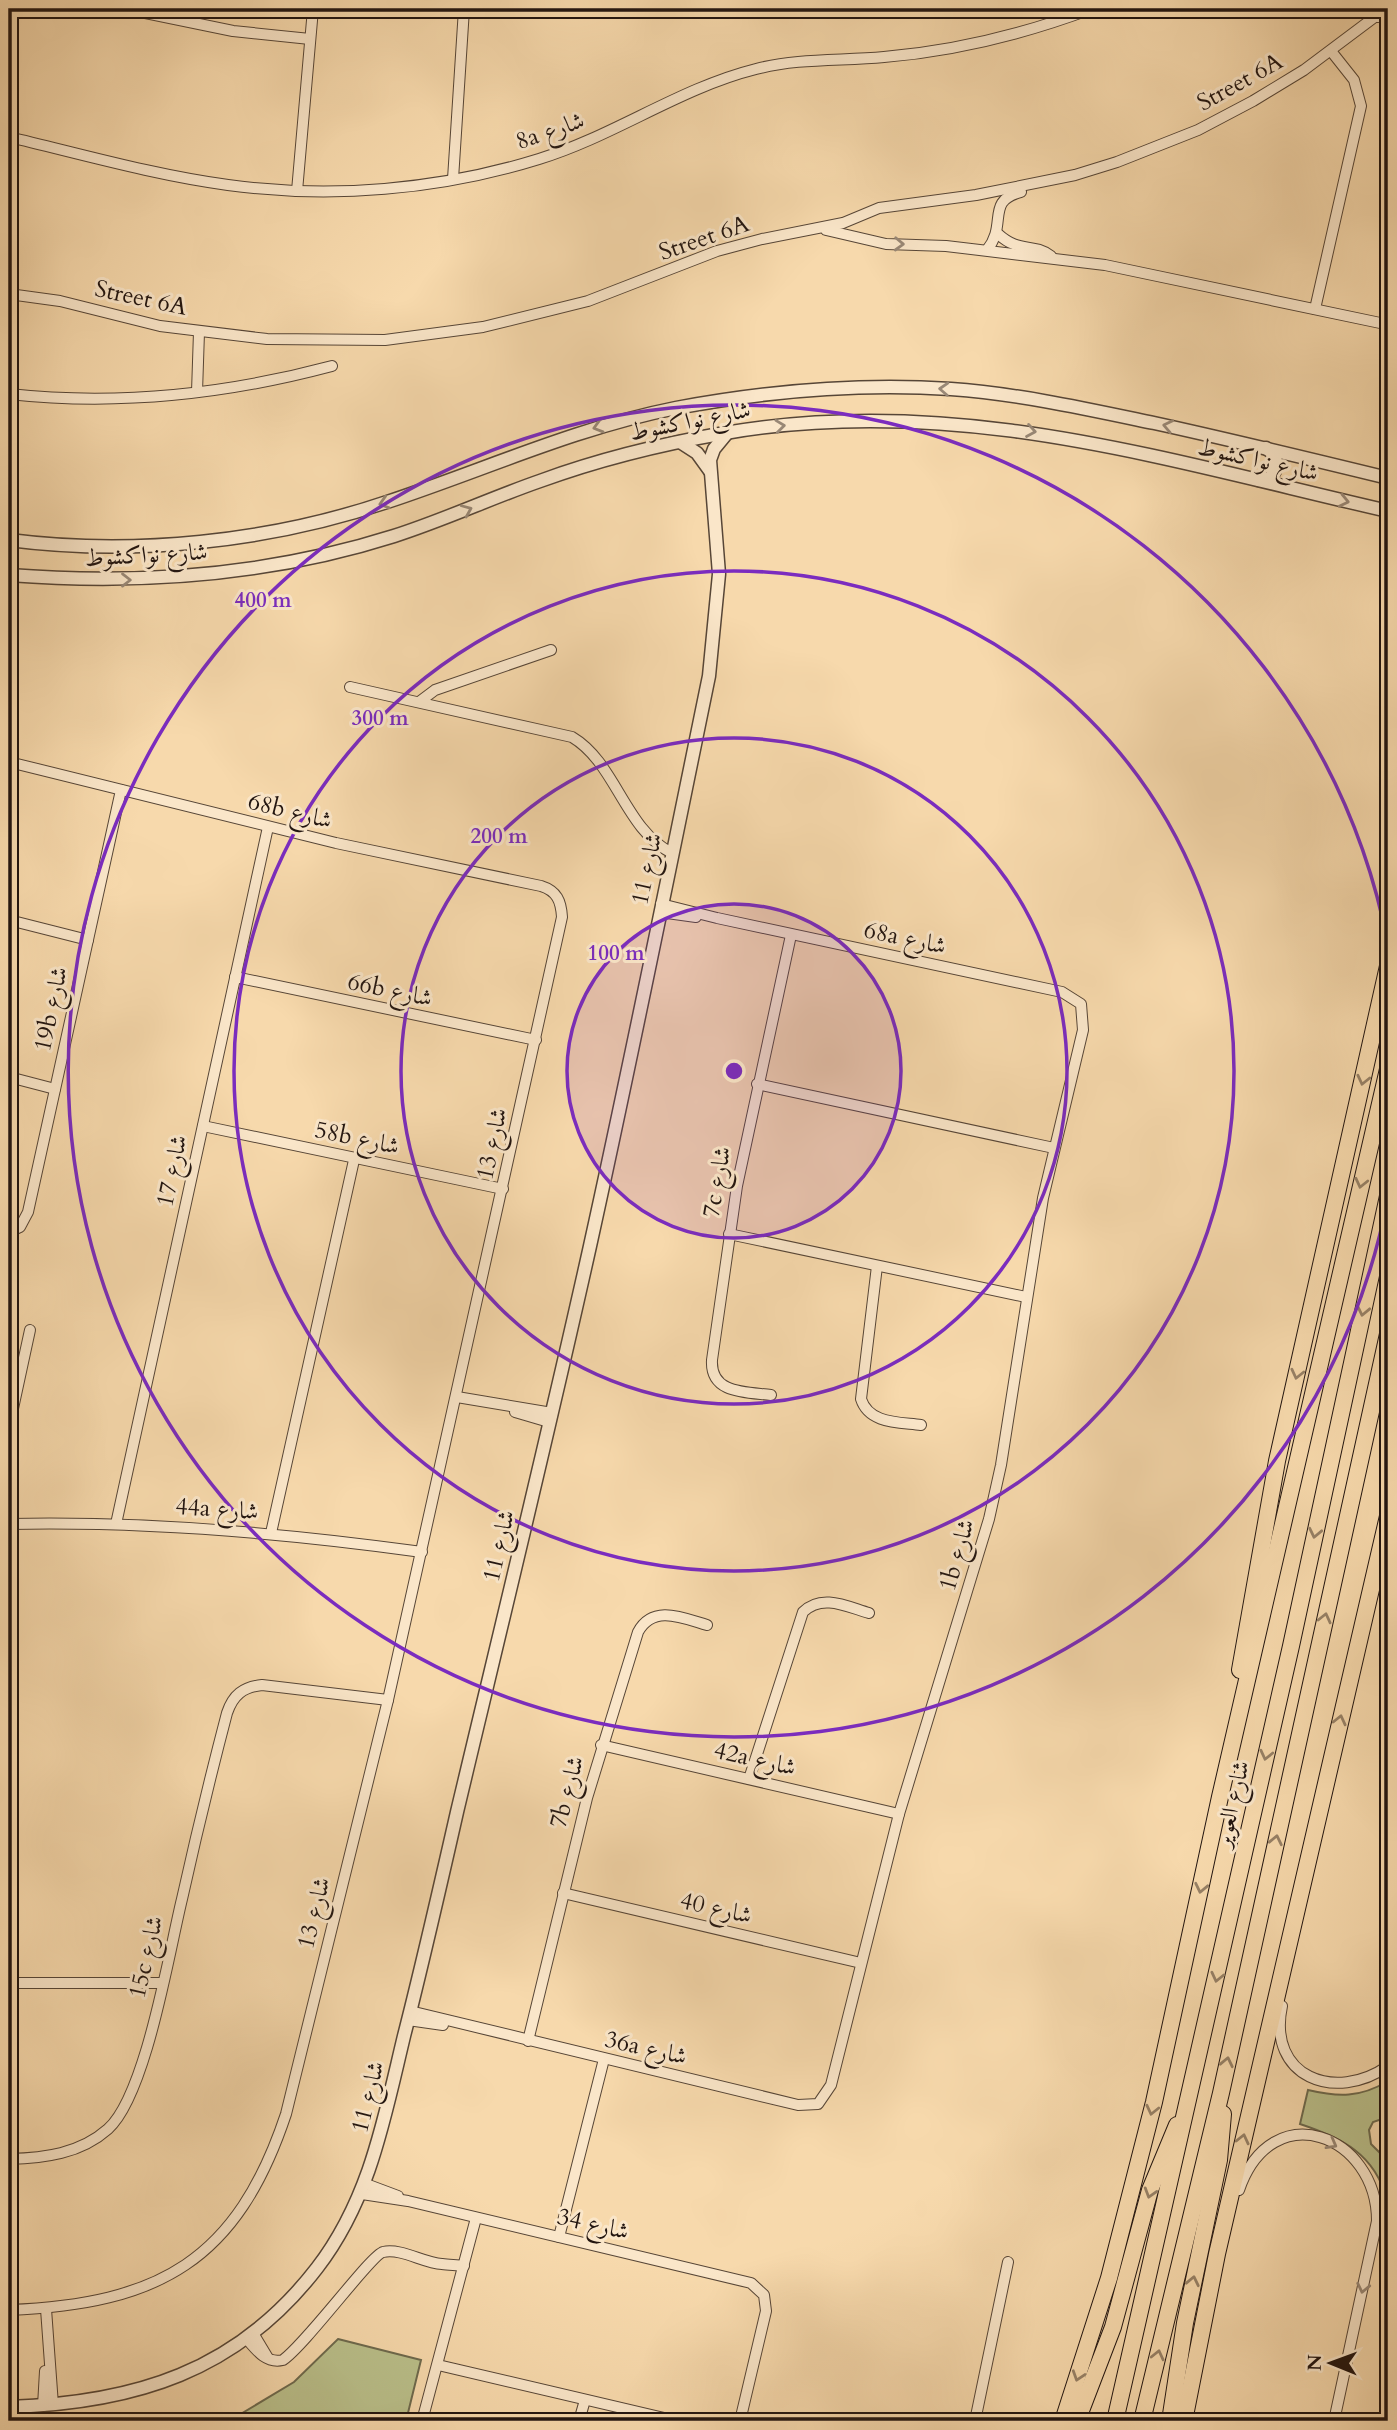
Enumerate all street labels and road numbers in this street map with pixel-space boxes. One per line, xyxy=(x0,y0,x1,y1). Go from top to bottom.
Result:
street label: Street 6A xyxy=(1191,44,1290,119)
street label: 8a شارع xyxy=(511,104,590,161)
street label: Street 6A xyxy=(654,207,754,269)
street label: Street 6A xyxy=(92,272,191,324)
street label: شارع نواكشوط xyxy=(627,393,754,452)
street label: شارع نواكشوط xyxy=(1194,430,1322,493)
street label: شارع نواكشوط xyxy=(84,535,208,578)
street label: 68b شارع xyxy=(244,785,336,840)
street label: شارع 11 xyxy=(623,830,674,909)
street label: 68a شارع xyxy=(860,913,949,966)
street label: 19b شارع xyxy=(26,964,79,1055)
street label: 66b شارع xyxy=(344,965,435,1018)
street label: شارع 13 xyxy=(468,1105,519,1184)
street label: 58b شارع xyxy=(311,1113,402,1166)
street label: شارع 17 xyxy=(148,1132,199,1211)
street label: 7c شارع xyxy=(695,1144,742,1221)
street label: 44a شارع xyxy=(174,1490,260,1531)
street label: شارع 11 xyxy=(475,1507,526,1586)
street label: 1b شارع xyxy=(931,1515,986,1596)
street label: 42a شارع xyxy=(710,1734,799,1787)
street label: 7b شارع xyxy=(542,1752,595,1832)
street label: شارع العوير xyxy=(1205,1757,1261,1854)
street label: شارع 13 xyxy=(289,1874,342,1953)
street label: شارع 40 xyxy=(676,1884,755,1935)
street label: 15c شارع xyxy=(121,1913,174,2002)
street label: 36a شارع xyxy=(601,2023,690,2076)
street label: شارع 11 xyxy=(343,2058,396,2137)
street label: شارع 34 xyxy=(553,2200,632,2251)

